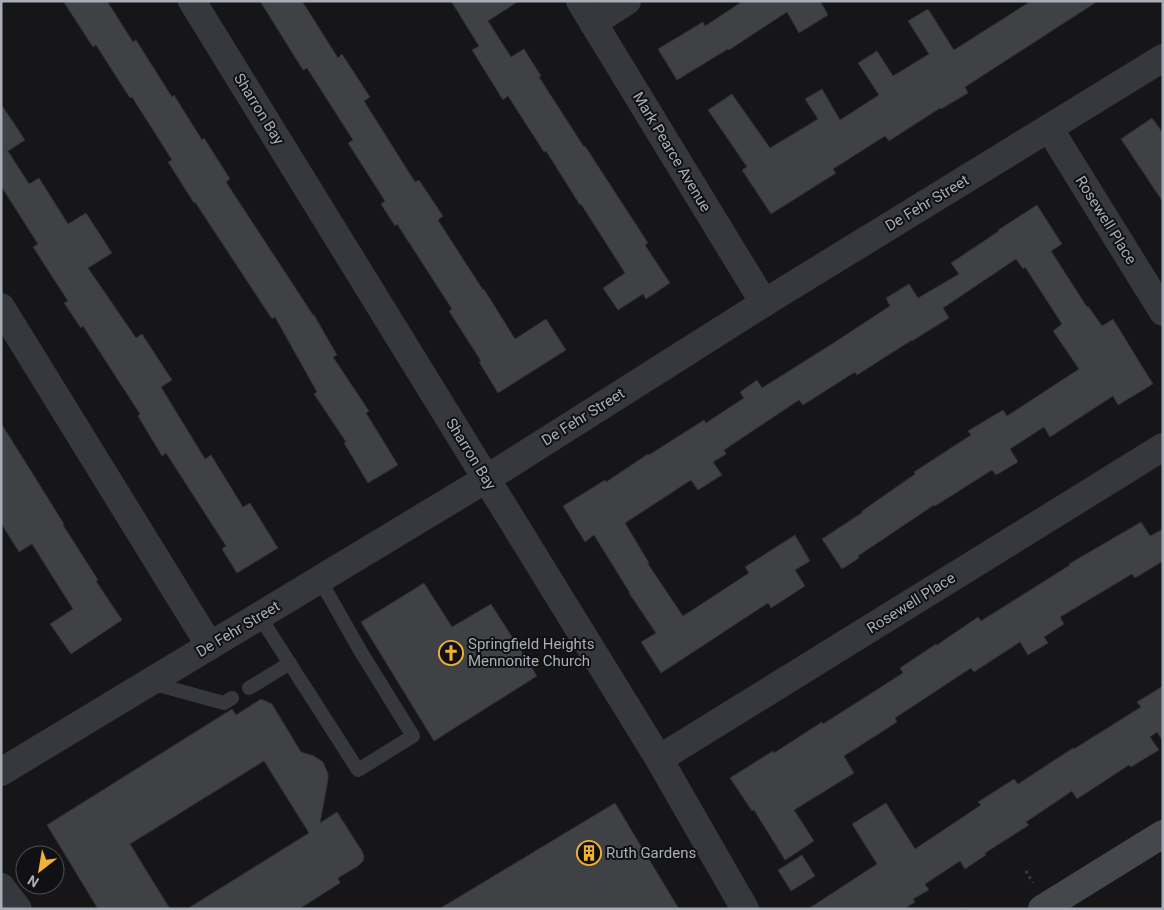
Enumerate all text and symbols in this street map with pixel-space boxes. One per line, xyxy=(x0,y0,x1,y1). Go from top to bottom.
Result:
street label: Sharron Bay xyxy=(230,70,288,148)
street label: Mark Pearce Avenue xyxy=(629,89,715,215)
street label: De Fehr Street xyxy=(882,171,972,235)
street label: Rosewell Place xyxy=(1072,172,1140,268)
street label: De Fehr Street xyxy=(538,384,628,450)
street label: Sharron Bay xyxy=(442,415,500,493)
street label: Rosewell Place xyxy=(863,569,959,637)
street label: De Fehr Street xyxy=(193,597,283,661)
place label: Springfield Heights Mennonite Church xyxy=(468,635,595,670)
church icon: Springfield Heights Mennonite Church xyxy=(438,640,464,666)
building icon: Ruth Gardens xyxy=(576,840,602,866)
place label: Ruth Gardens xyxy=(606,844,696,862)
north arrow xyxy=(15,845,65,895)
text: N xyxy=(25,872,42,891)

